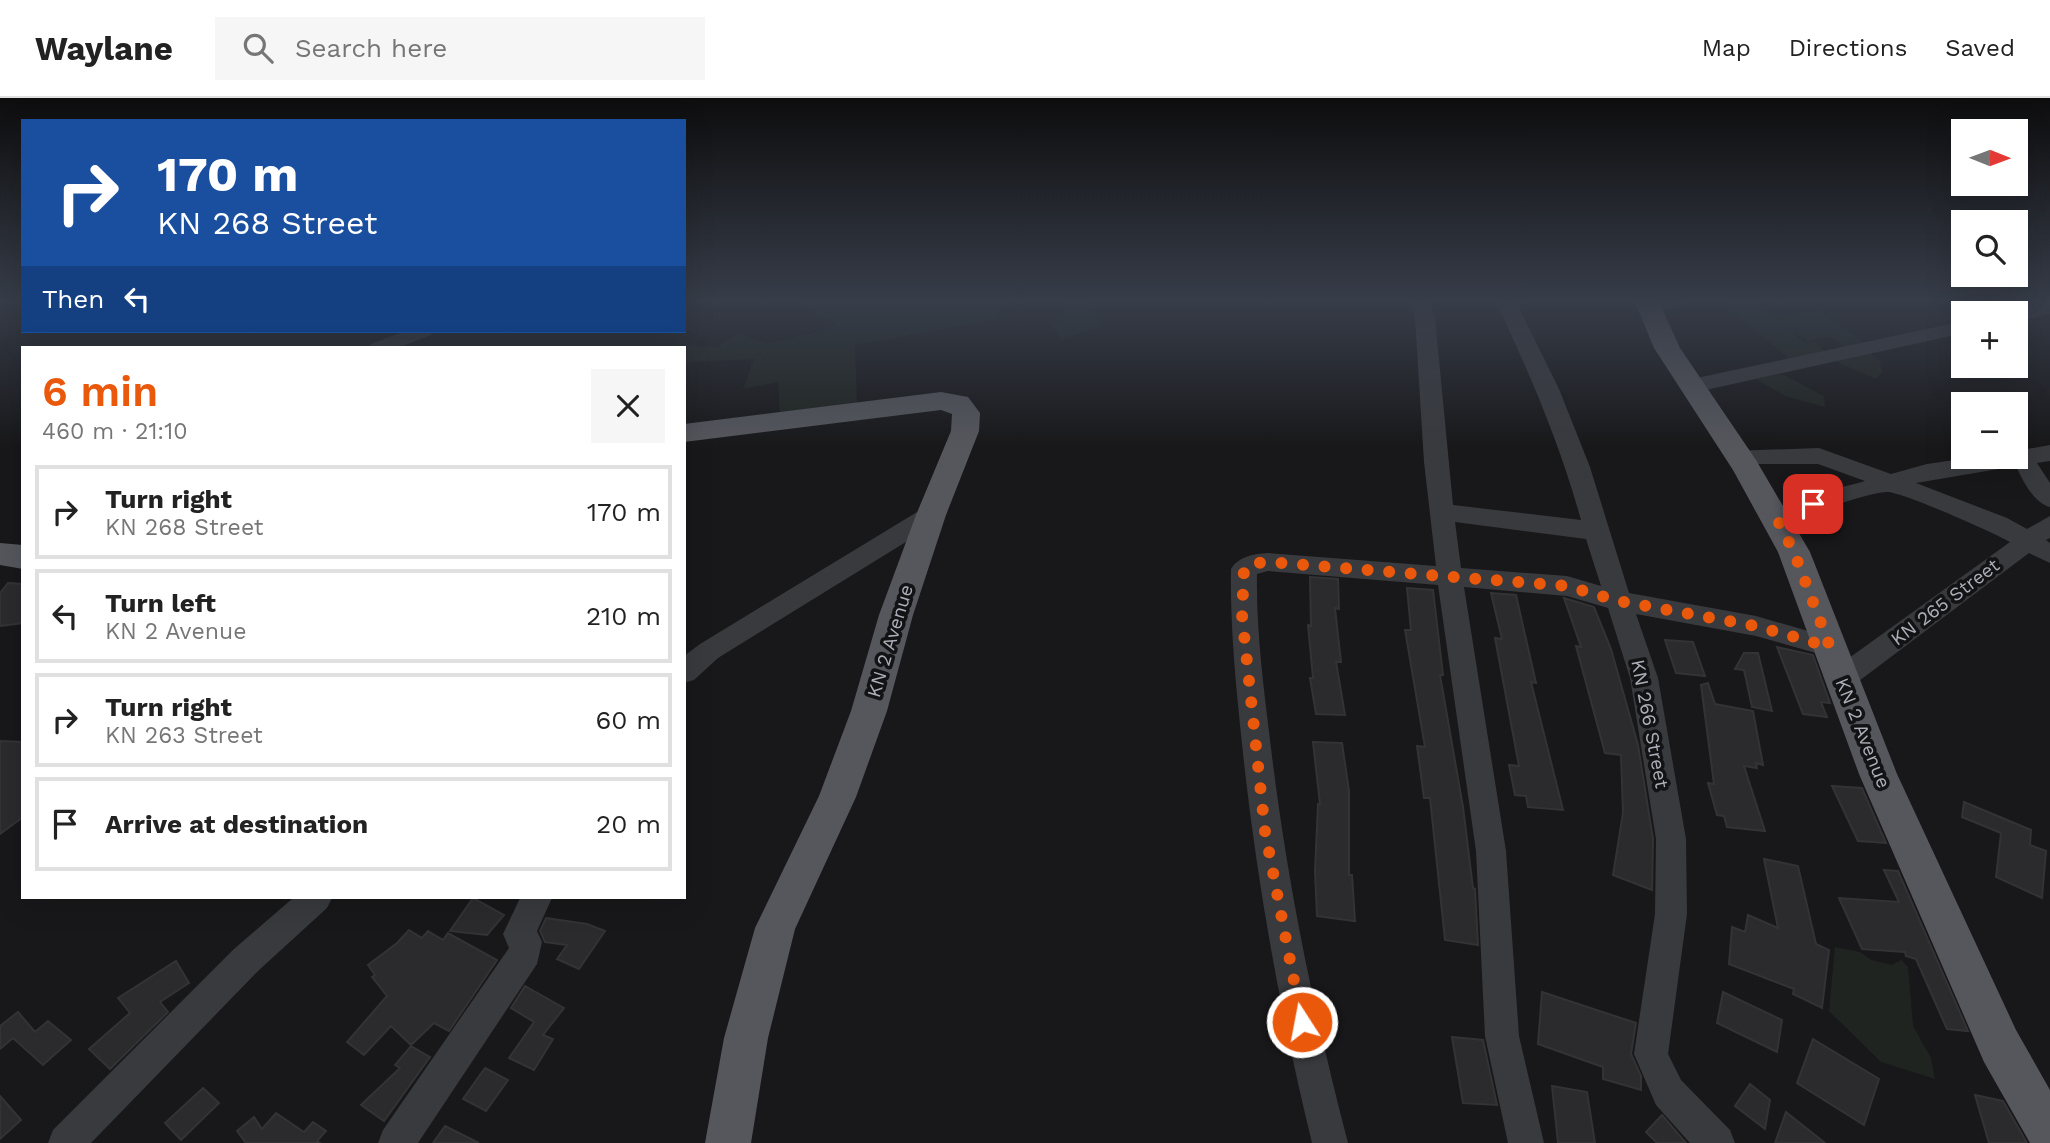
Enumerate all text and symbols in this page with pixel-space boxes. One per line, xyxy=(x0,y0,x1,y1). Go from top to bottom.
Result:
search box xyxy=(215,17,705,80)
text: Waylane xyxy=(35,29,173,68)
icon: search xyxy=(239,29,277,67)
text: Search here xyxy=(295,33,447,63)
text: Map xyxy=(1702,34,1751,62)
text: Directions xyxy=(1789,34,1907,62)
text: Saved xyxy=(1945,34,2015,62)
north arrow xyxy=(1951,119,2028,196)
map controls xyxy=(1951,119,2028,469)
text: 170 m xyxy=(157,145,298,203)
icon: right xyxy=(42,147,133,238)
text: KN 268 Street xyxy=(157,204,377,242)
button: search xyxy=(1951,210,2028,287)
icon: left xyxy=(118,280,156,318)
text: Then xyxy=(42,284,104,314)
button: + xyxy=(1951,301,2028,378)
text: 6 min xyxy=(42,367,158,416)
button: close xyxy=(591,369,665,443)
button: − xyxy=(1951,392,2028,469)
text: 460 m · 21:10 xyxy=(42,418,187,445)
pin xyxy=(1783,474,1843,534)
text: Turn right xyxy=(105,484,232,514)
icon: arrive xyxy=(1794,485,1832,523)
icon: right xyxy=(46,493,84,531)
text: 170 m xyxy=(587,497,661,527)
text: KN 268 Street xyxy=(105,514,263,541)
street label: KN 265 Street xyxy=(1886,554,2004,650)
street label: KN 2 Avenue xyxy=(862,582,918,700)
text: Turn left xyxy=(105,588,216,618)
icon: left xyxy=(46,597,84,635)
text: 210 m xyxy=(586,601,661,631)
text: KN 2 Avenue xyxy=(105,618,247,645)
street label: KN 266 Street xyxy=(1626,658,1674,790)
street label: KN 2 Avenue xyxy=(1830,675,1896,791)
text: Turn right xyxy=(105,692,232,722)
icon: right xyxy=(46,701,84,739)
text: 60 m xyxy=(595,705,661,735)
text: KN 263 Street xyxy=(105,722,263,749)
icon: arrive xyxy=(46,805,84,843)
text: Arrive at destination xyxy=(105,809,368,839)
text: 20 m xyxy=(596,809,661,839)
position arrow xyxy=(1265,985,1339,1059)

